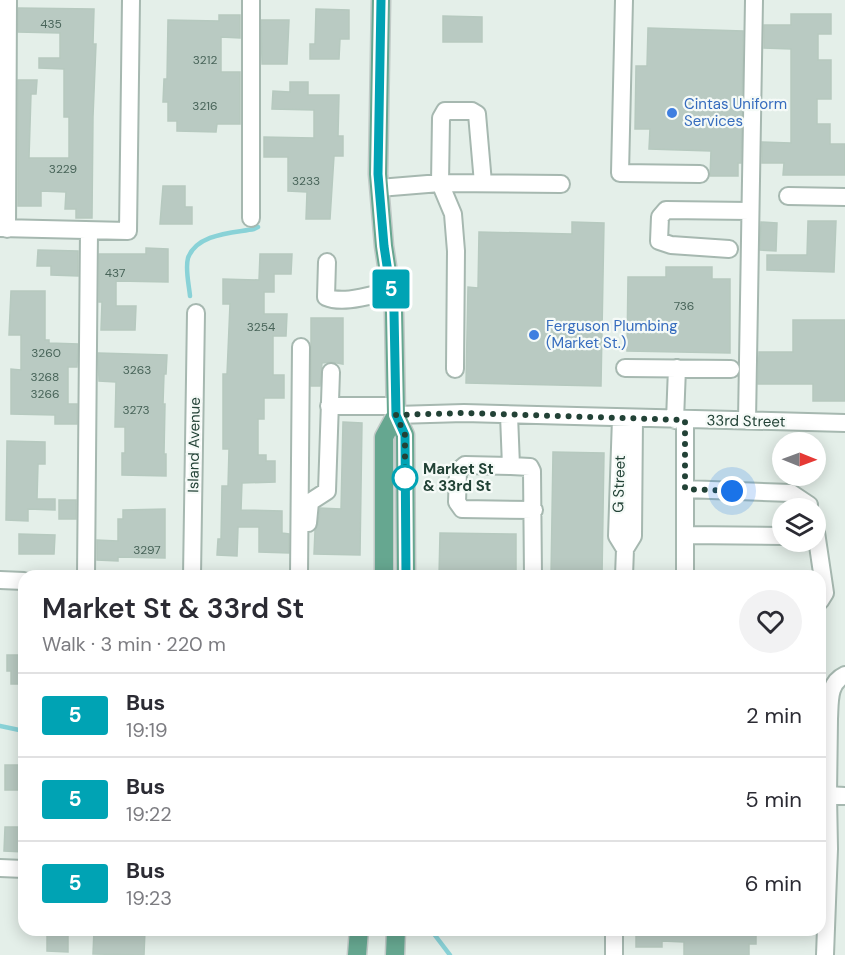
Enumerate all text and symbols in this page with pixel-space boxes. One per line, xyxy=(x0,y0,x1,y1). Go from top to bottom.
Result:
house number: 435 xyxy=(40,16,62,32)
house number: 3212 xyxy=(193,52,217,68)
place label: Cintas Uniform Services xyxy=(684,94,787,131)
house number: 3216 xyxy=(192,98,218,114)
marker: Cintas Uniform Services xyxy=(665,106,679,120)
house number: 3229 xyxy=(49,161,77,177)
house number: 3233 xyxy=(292,173,320,189)
house number: 437 xyxy=(105,265,125,281)
line badge: 5 xyxy=(372,270,410,308)
text: 5 xyxy=(384,275,398,303)
house number: 736 xyxy=(674,298,694,314)
place label: Ferguson Plumbing (Market St.) xyxy=(546,316,678,353)
house number: 3254 xyxy=(247,319,275,335)
marker: Ferguson Plumbing (Market St.) xyxy=(527,328,541,342)
house number: 3260 xyxy=(31,345,61,361)
house number: 3263 xyxy=(123,362,151,378)
house number: 3268 xyxy=(31,369,59,385)
house number: 3266 xyxy=(30,386,60,402)
street label: Island Avenue xyxy=(183,397,205,493)
house number: 3273 xyxy=(123,402,150,418)
street label: 33rd Street xyxy=(706,410,786,432)
north arrow xyxy=(772,432,826,486)
map controls xyxy=(772,432,826,552)
street label: G Street xyxy=(608,455,630,513)
place label: Market St & 33rd St xyxy=(423,459,494,496)
marker: Market St & 33rd St xyxy=(392,465,418,491)
your location xyxy=(717,476,747,506)
button: layers xyxy=(772,498,826,552)
house number: 3297 xyxy=(133,542,161,558)
text: Market St & 33rd St xyxy=(42,590,304,627)
button: heart xyxy=(739,590,802,653)
text: Walk · 3 min · 220 m xyxy=(42,631,226,657)
text: Bus xyxy=(126,688,165,717)
text: 5 xyxy=(68,701,82,729)
text: 2 min xyxy=(746,701,802,730)
text: 19:19 xyxy=(126,717,168,743)
text: Bus xyxy=(126,772,165,801)
text: 5 xyxy=(68,785,82,813)
text: 5 min xyxy=(745,785,802,814)
text: 19:22 xyxy=(126,801,172,827)
text: Bus xyxy=(126,856,165,885)
text: 5 xyxy=(68,869,82,897)
text: 6 min xyxy=(745,869,802,898)
text: 19:23 xyxy=(126,885,172,911)

